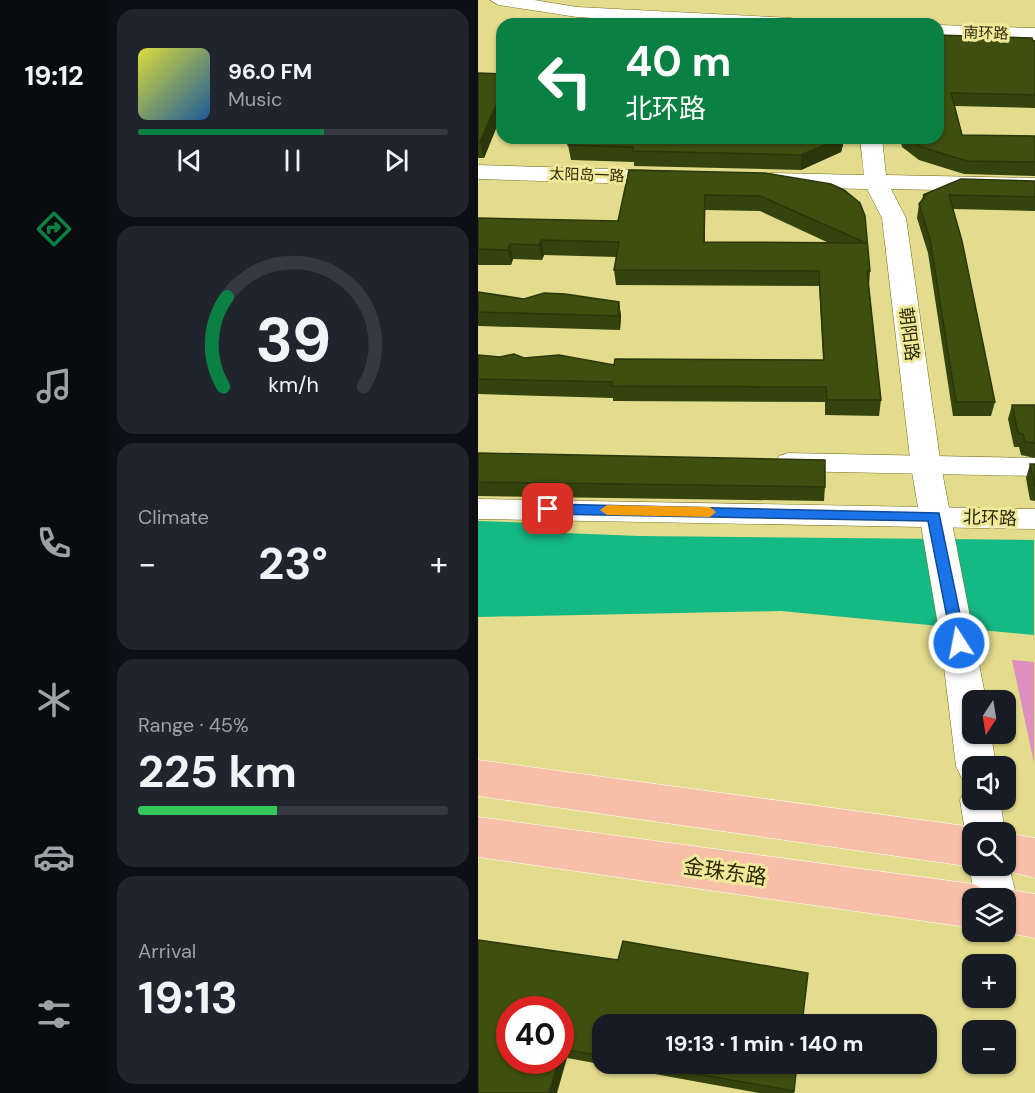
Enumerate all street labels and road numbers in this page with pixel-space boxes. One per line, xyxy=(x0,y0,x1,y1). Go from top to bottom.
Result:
street label: 南环路 xyxy=(963,22,1009,44)
street label: 太阳岛一路 xyxy=(549,164,625,186)
street label: 朝阳路 xyxy=(894,306,924,362)
street label: 北环路 xyxy=(963,505,1017,531)
street label: 金珠东路 xyxy=(681,852,769,892)

